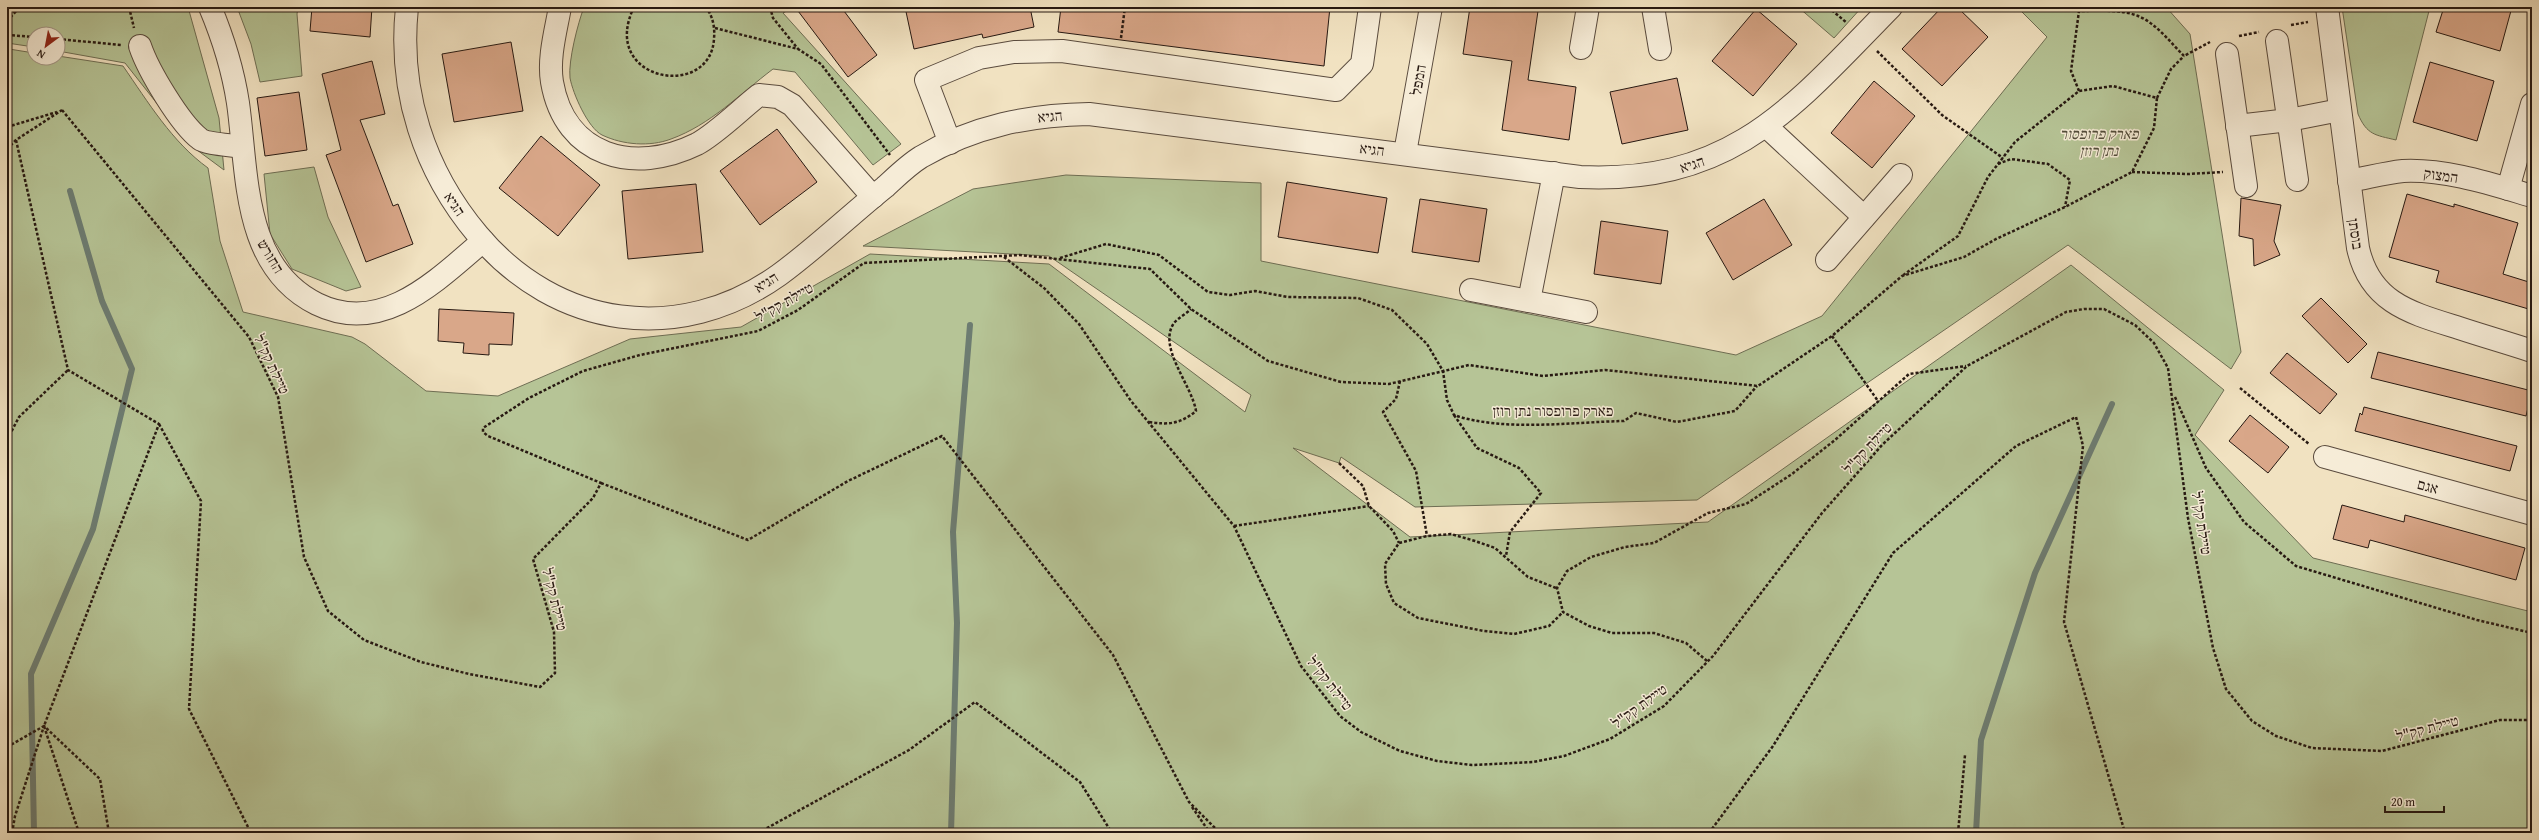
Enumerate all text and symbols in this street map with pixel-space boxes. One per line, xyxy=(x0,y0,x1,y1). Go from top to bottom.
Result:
north arrow xyxy=(26,26,66,66)
text: N xyxy=(33,45,48,63)
street label: המפל xyxy=(1405,63,1431,97)
street label: הגיא xyxy=(1037,104,1063,128)
park label: פארק פרופסור נתן רוזן xyxy=(2060,123,2140,161)
street label: הגיא xyxy=(1358,137,1386,161)
street label: הגיא xyxy=(1677,150,1707,178)
street label: המצוק xyxy=(2422,162,2460,188)
street label: הגיא xyxy=(439,188,471,220)
street label: בוסתן xyxy=(2343,217,2369,251)
street label: החורש xyxy=(253,235,289,277)
street label: הגיא xyxy=(750,266,782,298)
street label: טיילת קק"ל xyxy=(751,277,817,327)
street label: טיילת קק"ל xyxy=(249,331,295,397)
street label: פארק פרופסור נתן רוזן xyxy=(1493,400,1613,421)
street label: טיילת קק"ל xyxy=(1837,417,1897,479)
street label: אגם xyxy=(2415,473,2441,499)
street label: טיילת קק"ל xyxy=(2187,490,2217,556)
street label: טיילת קק"ל xyxy=(537,565,573,633)
street label: טיילת קק"ל xyxy=(1302,651,1358,715)
street label: טיילת קק"ל xyxy=(1607,679,1671,733)
street label: טיילת קק"ל xyxy=(2393,710,2461,746)
scale bar xyxy=(2385,788,2444,814)
text: 20 m xyxy=(2391,793,2415,810)

